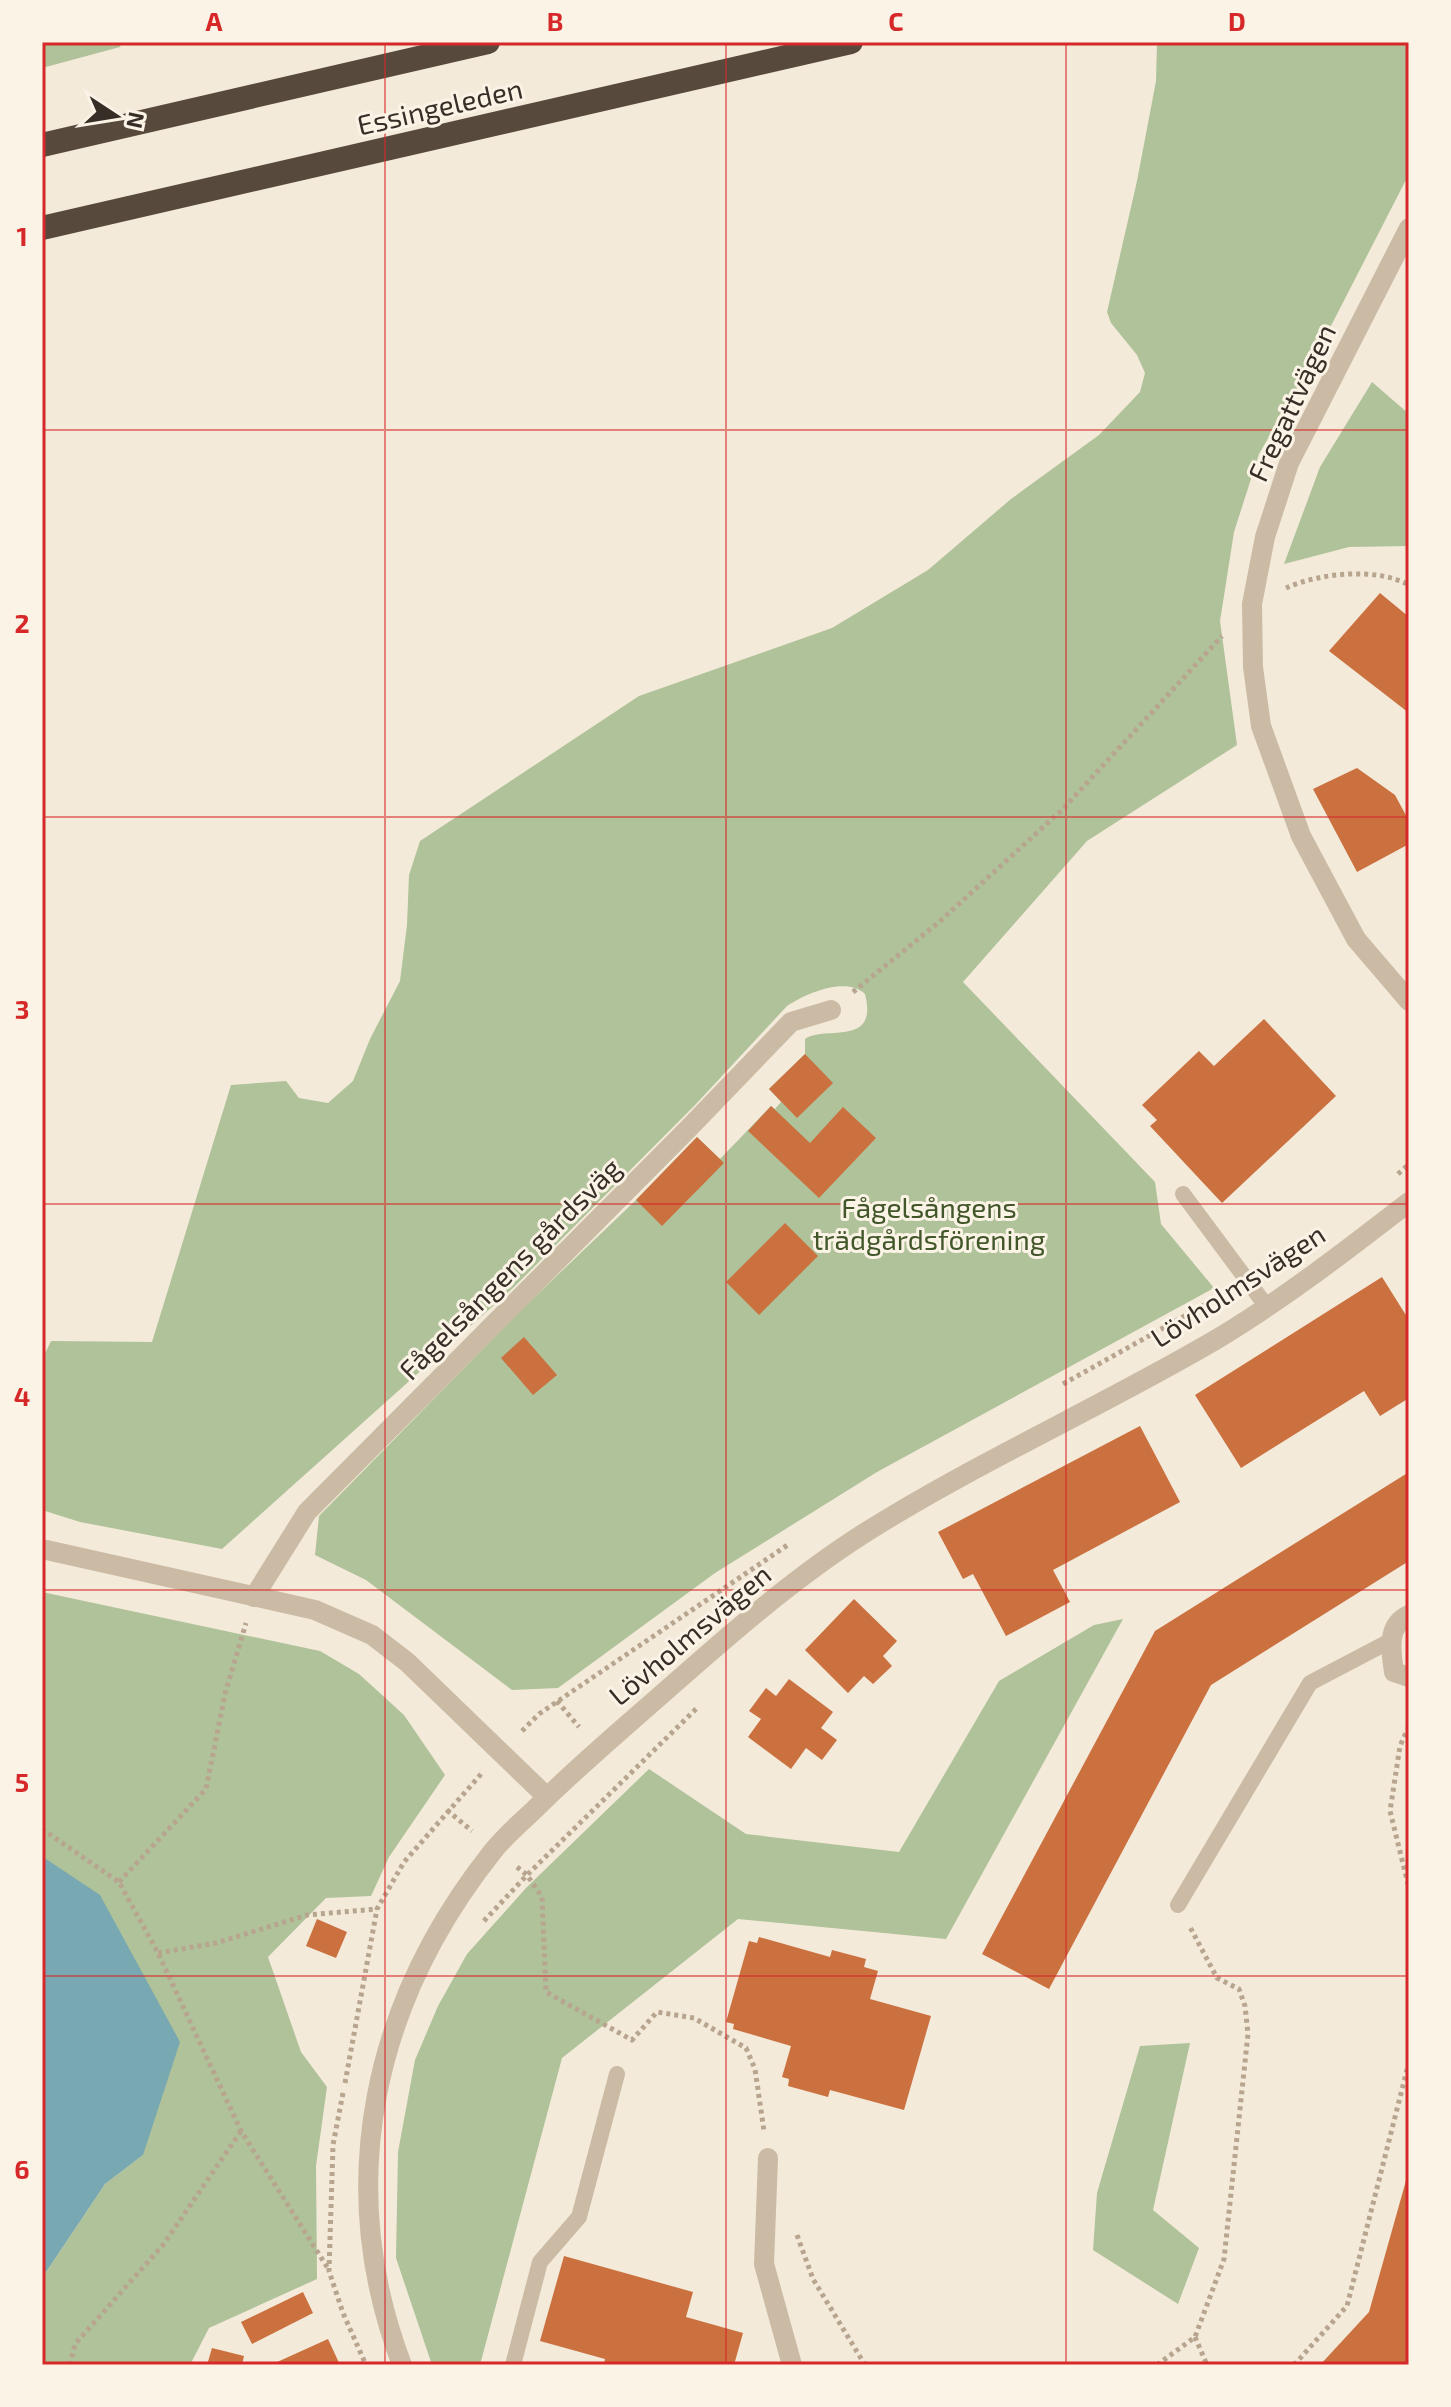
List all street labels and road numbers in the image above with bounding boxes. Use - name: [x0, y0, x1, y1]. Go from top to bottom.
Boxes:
- street label: Essingeleden: [354, 70, 526, 142]
- street label: Fregattvägen: [1240, 319, 1342, 487]
- street label: Fågelsångens gårdsväg: [391, 1150, 627, 1386]
- street label: Lövholmsvägen: [1144, 1216, 1331, 1354]
- street label: Lövholmsvägen: [601, 1557, 777, 1712]

